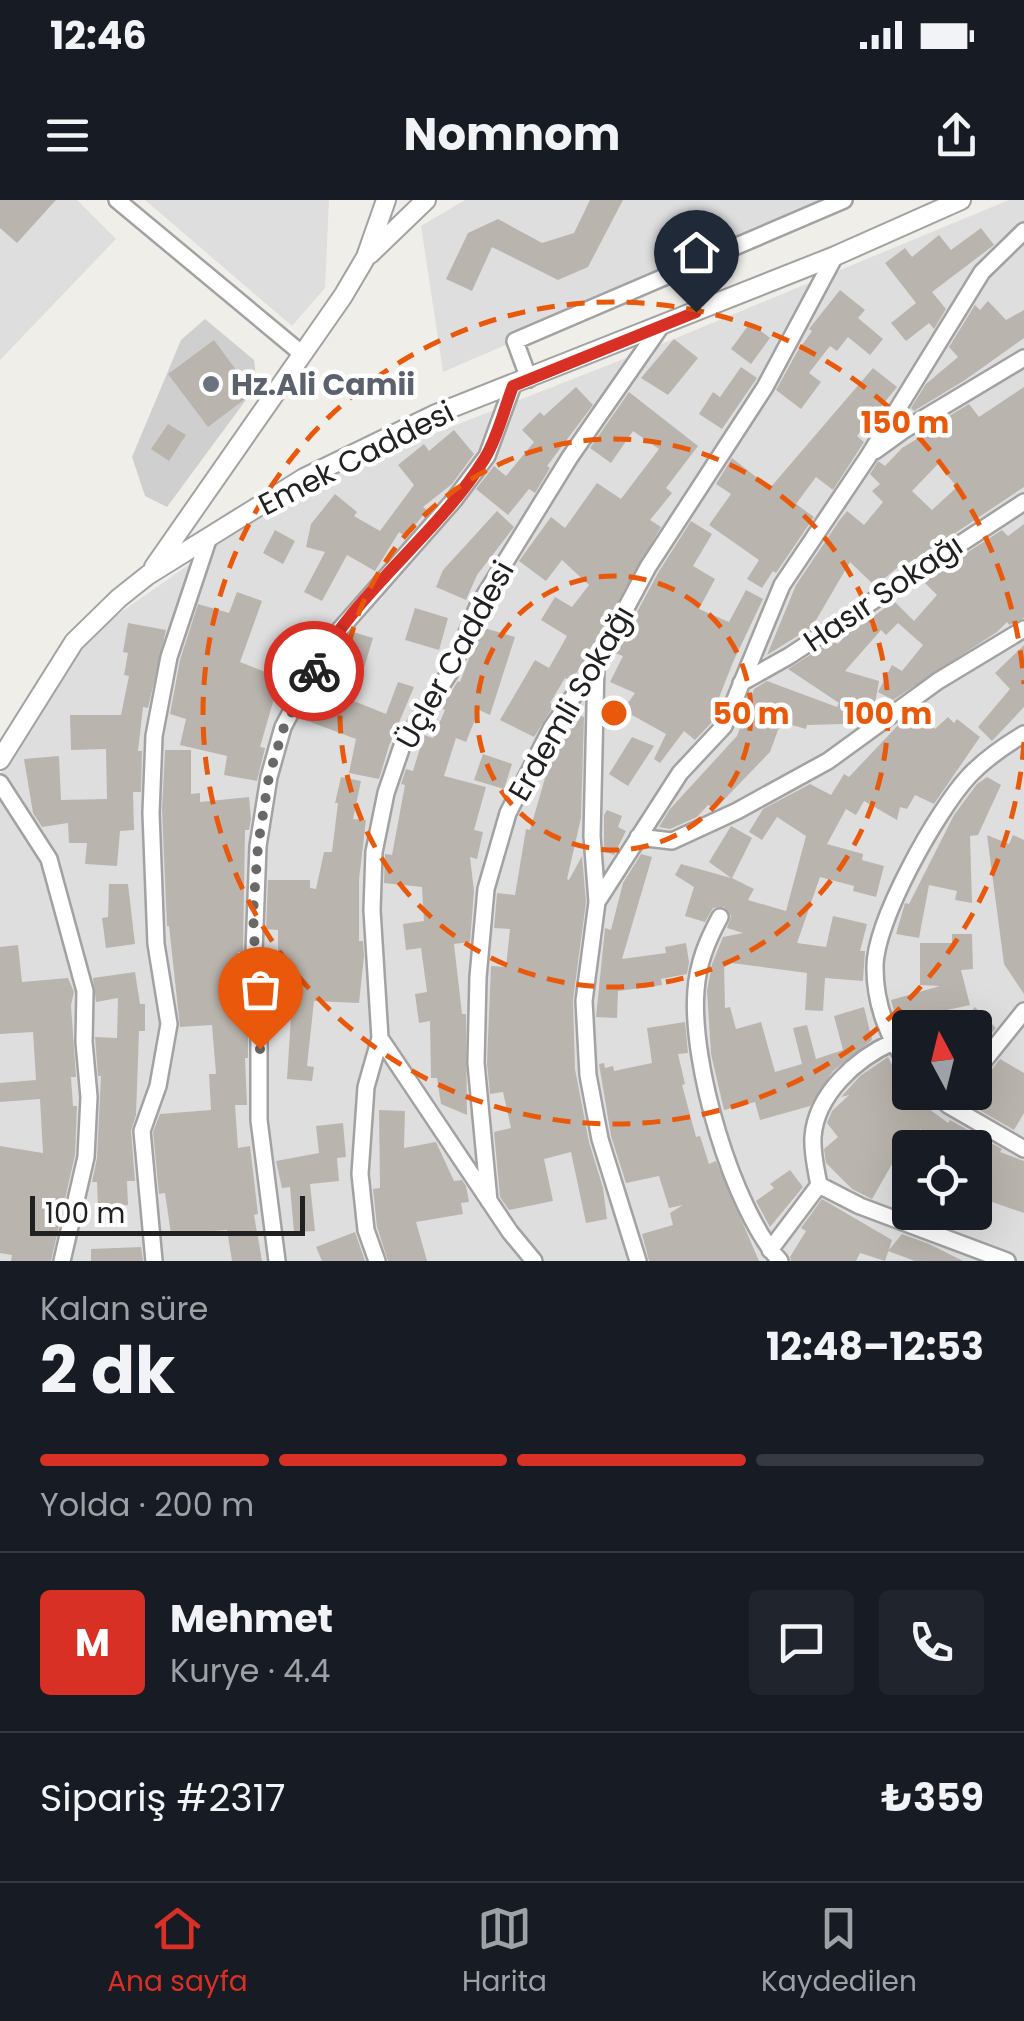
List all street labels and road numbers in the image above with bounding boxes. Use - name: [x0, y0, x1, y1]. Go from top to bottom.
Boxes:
- street label: Emek Caddesi: [251, 390, 461, 526]
- street label: Hasır Sokağı: [795, 524, 971, 662]
- street label: Üçler Caddesi: [385, 553, 525, 757]
- street label: Erdemli Sokağı: [498, 597, 644, 809]

